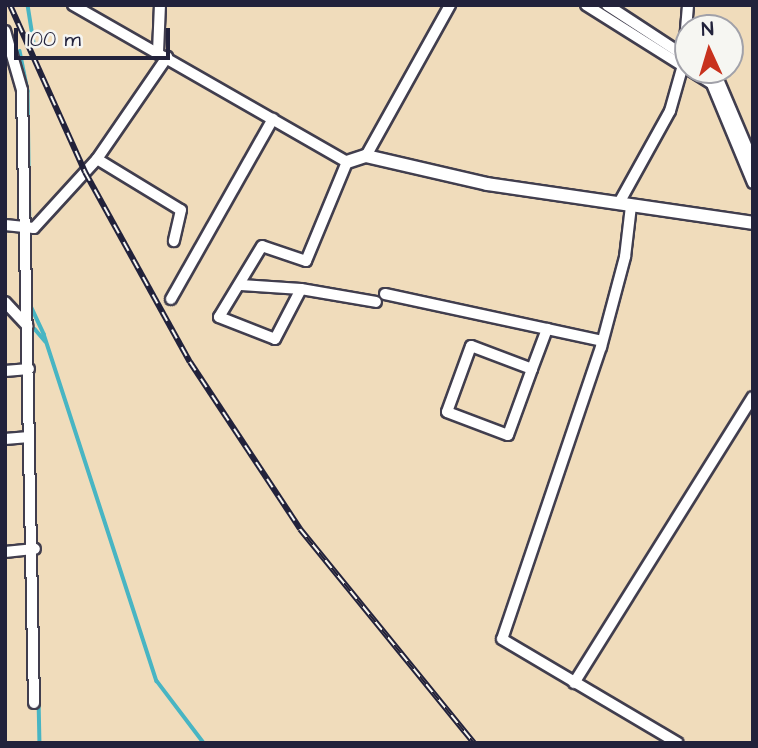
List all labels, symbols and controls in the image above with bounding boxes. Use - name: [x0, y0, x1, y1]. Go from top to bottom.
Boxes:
- scale bar: [18, 14, 173, 58]
- north arrow: [674, 14, 744, 84]
- text: N: [701, 16, 715, 43]
- text: 100 m: [27, 25, 81, 54]

